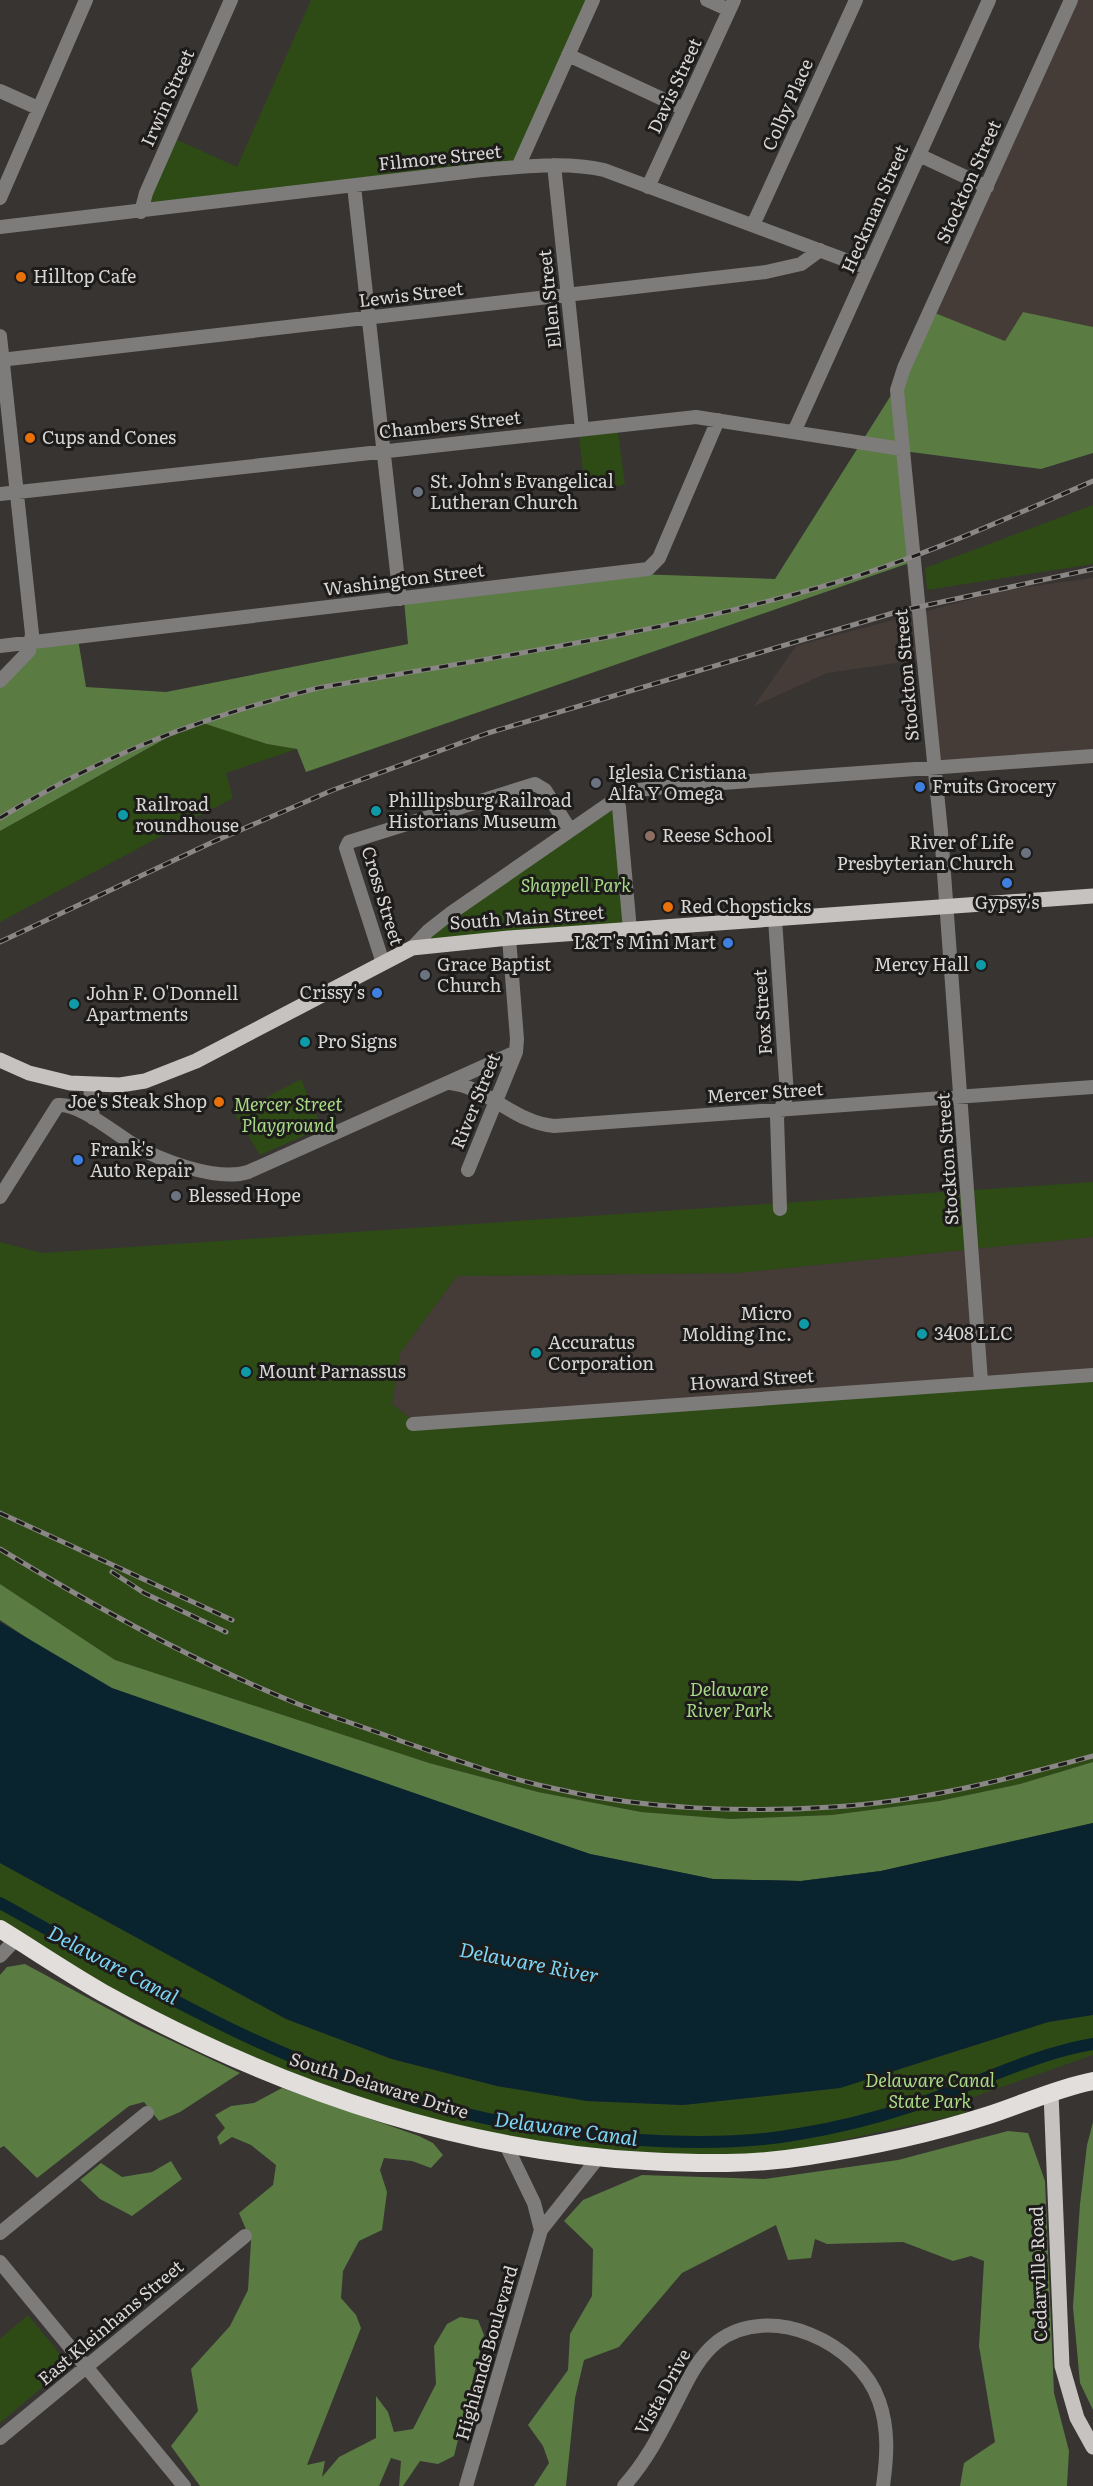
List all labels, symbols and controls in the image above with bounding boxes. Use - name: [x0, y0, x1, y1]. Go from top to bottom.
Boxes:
- street label: Davis Street: [640, 32, 708, 138]
- street label: Irwin Street: [133, 44, 200, 151]
- street label: Colby Place: [754, 54, 819, 155]
- street label: Stockton Street: [928, 115, 1007, 247]
- street label: Filmore Street: [377, 137, 503, 176]
- street label: Heckman Street: [833, 139, 914, 277]
- street label: Ellen Street: [530, 248, 567, 350]
- place label: Hilltop Cafe: [33, 262, 136, 289]
- marker: Hilltop Cafe: [14, 270, 28, 284]
- street label: Lewis Street: [357, 274, 465, 313]
- street label: Chambers Street: [378, 403, 523, 444]
- place label: Cups and Cones: [42, 423, 176, 450]
- marker: Cups and Cones: [23, 431, 37, 445]
- place label: St. John's Evangelical Lutheran Church: [430, 467, 614, 515]
- marker: St. John's Evangelical Lutheran Church: [411, 485, 425, 499]
- street label: Washington Street: [322, 555, 486, 602]
- street label: Stockton Street: [886, 607, 925, 742]
- place label: Iglesia Cristiana Alfa Y Omega: [608, 758, 747, 806]
- place label: Fruits Grocery: [932, 772, 1057, 799]
- marker: Iglesia Cristiana Alfa Y Omega: [589, 776, 603, 790]
- marker: Fruits Grocery: [913, 780, 927, 794]
- place label: Phillipsburg Railroad Historians Museum: [388, 786, 572, 834]
- place label: Railroad roundhouse: [135, 790, 239, 838]
- marker: Phillipsburg Railroad Historians Museum: [369, 804, 383, 818]
- marker: Railroad roundhouse: [116, 808, 130, 822]
- place label: Reese School: [662, 821, 772, 848]
- place label: River of Life Presbyterian Church: [837, 828, 1014, 876]
- marker: Reese School: [643, 829, 657, 843]
- street label: Cross Street: [356, 843, 412, 949]
- marker: River of Life Presbyterian Church: [1019, 846, 1033, 860]
- park label: Shappell Park: [521, 871, 631, 898]
- marker: Gypsy's: [1000, 876, 1014, 890]
- place label: Gypsy's: [975, 888, 1039, 915]
- place label: Red Chopsticks: [680, 892, 811, 919]
- street label: South Main Street: [448, 898, 606, 935]
- marker: Red Chopsticks: [661, 900, 675, 914]
- place label: L&T's Mini Mart: [573, 928, 717, 955]
- marker: L&T's Mini Mart: [721, 936, 735, 950]
- place label: Grace Baptist Church: [437, 950, 552, 998]
- place label: Mercy Hall: [874, 950, 969, 977]
- marker: Mercy Hall: [974, 958, 988, 972]
- marker: Grace Baptist Church: [418, 968, 432, 982]
- street label: Fox Street: [745, 968, 778, 1056]
- place label: Crissy's: [300, 978, 365, 1005]
- place label: John F. O'Donnell Apartments: [86, 979, 238, 1027]
- marker: Crissy's: [370, 986, 384, 1000]
- marker: John F. O'Donnell Apartments: [67, 997, 81, 1011]
- place label: Pro Signs: [317, 1027, 397, 1054]
- marker: Pro Signs: [298, 1035, 312, 1049]
- street label: River Street: [443, 1048, 506, 1153]
- street label: Mercer Street: [706, 1074, 825, 1109]
- place label: Joe's Steak Shop: [68, 1087, 207, 1114]
- park label: Mercer Street Playground: [233, 1090, 343, 1138]
- street label: Stockton Street: [928, 1091, 965, 1226]
- marker: Joe's Steak Shop: [212, 1095, 226, 1109]
- place label: Frank's Auto Repair: [90, 1135, 192, 1183]
- marker: Frank's Auto Repair: [71, 1153, 85, 1167]
- place label: Blessed Hope: [188, 1181, 301, 1208]
- marker: Blessed Hope: [169, 1189, 183, 1203]
- place label: Micro Molding Inc.: [681, 1299, 792, 1347]
- marker: Micro Molding Inc.: [797, 1317, 811, 1331]
- place label: 3408 LLC: [934, 1319, 1013, 1346]
- marker: 3408 LLC: [915, 1327, 929, 1341]
- place label: Accuratus Corporation: [548, 1328, 654, 1376]
- marker: Accuratus Corporation: [529, 1346, 543, 1360]
- place label: Mount Parnassus: [258, 1357, 406, 1384]
- street label: Howard Street: [689, 1361, 816, 1396]
- marker: Mount Parnassus: [239, 1365, 253, 1379]
- park label: Delaware River Park: [686, 1675, 772, 1723]
- water label: Delaware Canal: [43, 1916, 185, 2011]
- water label: Delaware River: [457, 1933, 602, 1989]
- street label: South Delaware Drive: [286, 2044, 472, 2125]
- park label: Delaware Canal State Park: [865, 2066, 996, 2114]
- water label: Delaware Canal: [493, 2102, 640, 2152]
- street label: Cedarville Road: [1022, 2206, 1053, 2343]
- street label: East Kleinhans Street: [31, 2252, 189, 2391]
- street label: Highlands Boulevard: [448, 2262, 523, 2443]
- street label: Vista Drive: [627, 2343, 696, 2439]

